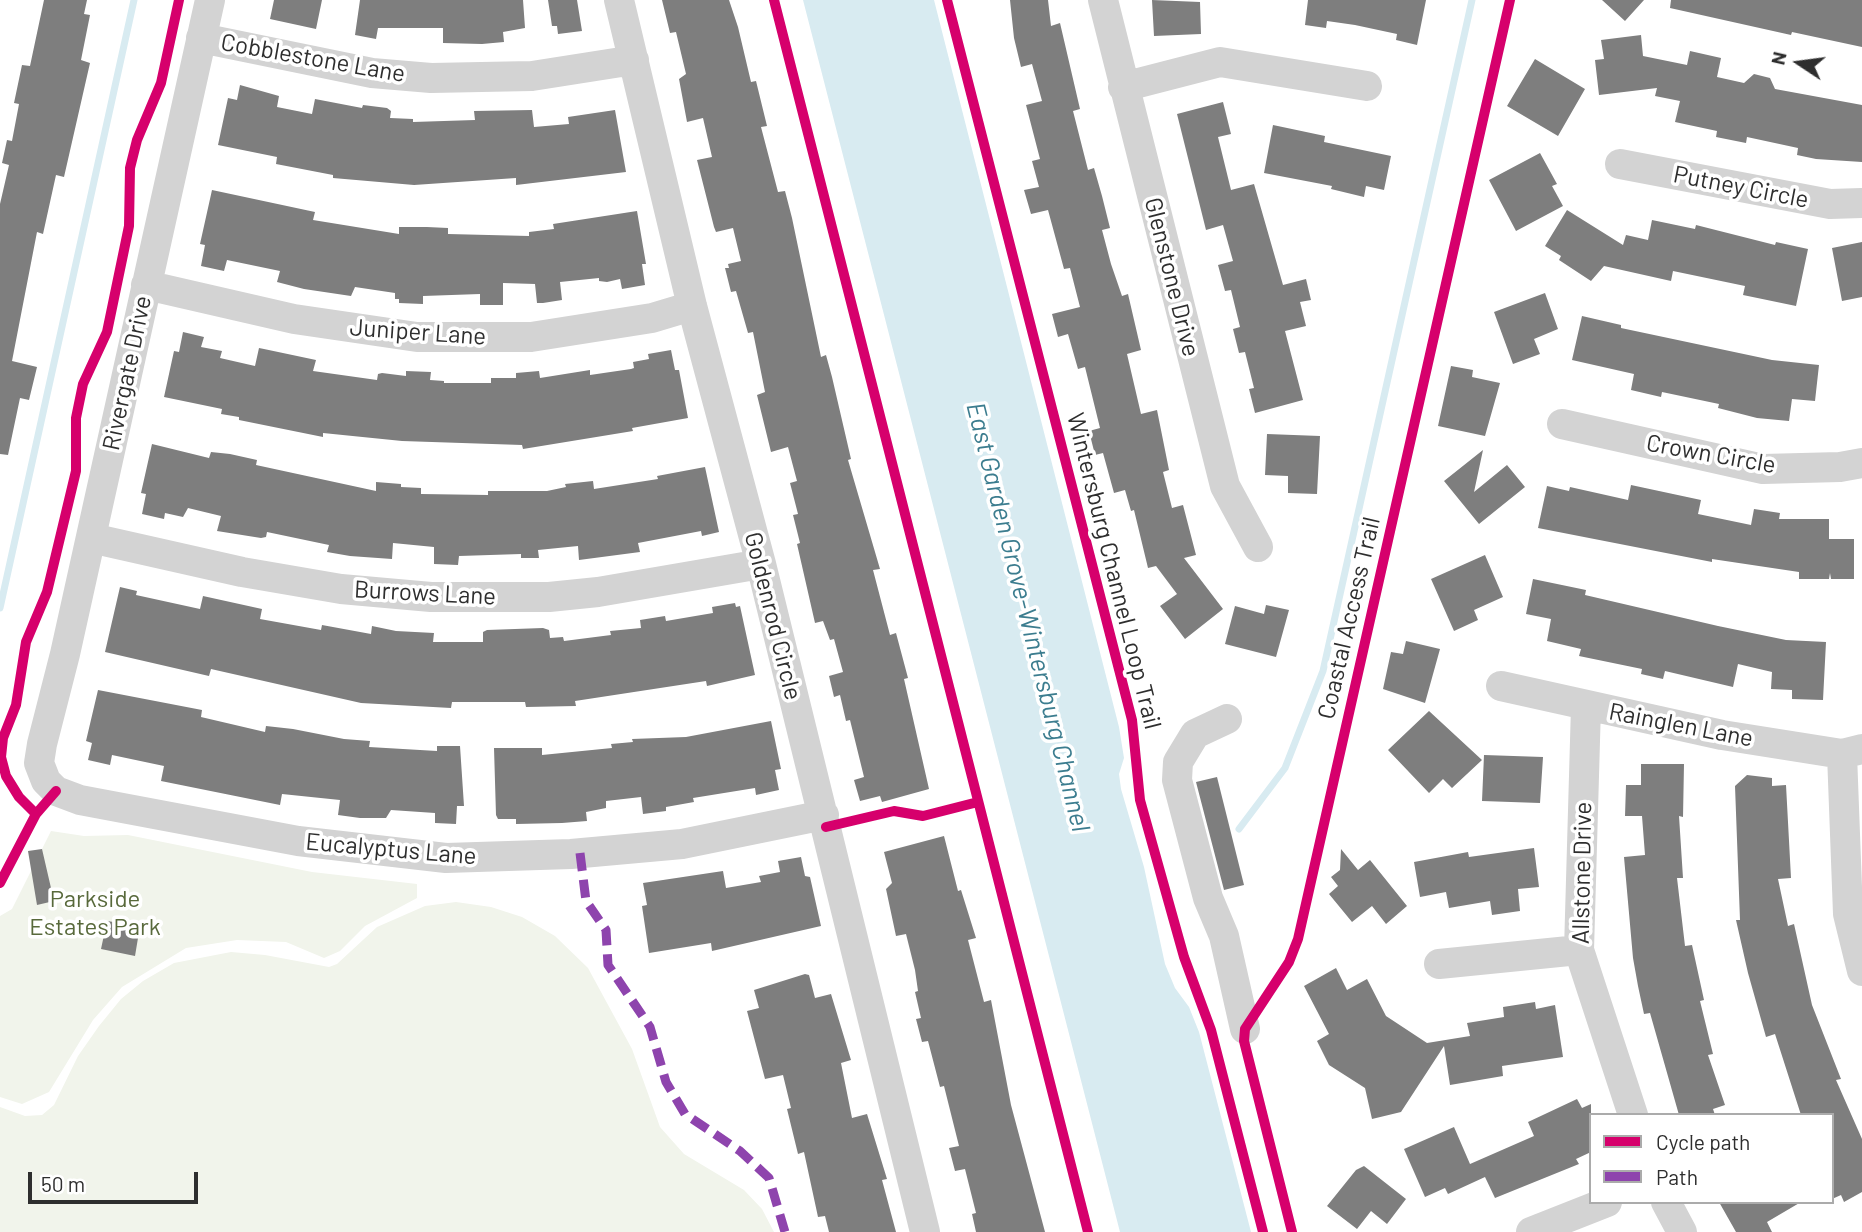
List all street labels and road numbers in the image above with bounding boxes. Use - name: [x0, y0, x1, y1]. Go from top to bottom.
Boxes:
- street label: Cobblestone Lane: [219, 28, 407, 88]
- street label: Putney Circle: [1671, 160, 1811, 214]
- street label: Glenstone Drive: [1138, 195, 1206, 359]
- street label: Rivergate Drive: [97, 293, 157, 453]
- street label: Juniper Lane: [349, 313, 487, 351]
- street label: Wintersburg Channel Loop Trail: [1061, 410, 1167, 732]
- street label: Crown Circle: [1644, 428, 1778, 480]
- street label: Coastal Access Trail: [1312, 514, 1386, 722]
- street label: Goldenrod Circle: [738, 529, 808, 703]
- street label: Burrows Lane: [353, 575, 497, 611]
- street label: Rainglen Lane: [1606, 697, 1756, 753]
- street label: Allstone Drive: [1566, 802, 1598, 944]
- street label: Eucalyptus Lane: [304, 827, 478, 871]

